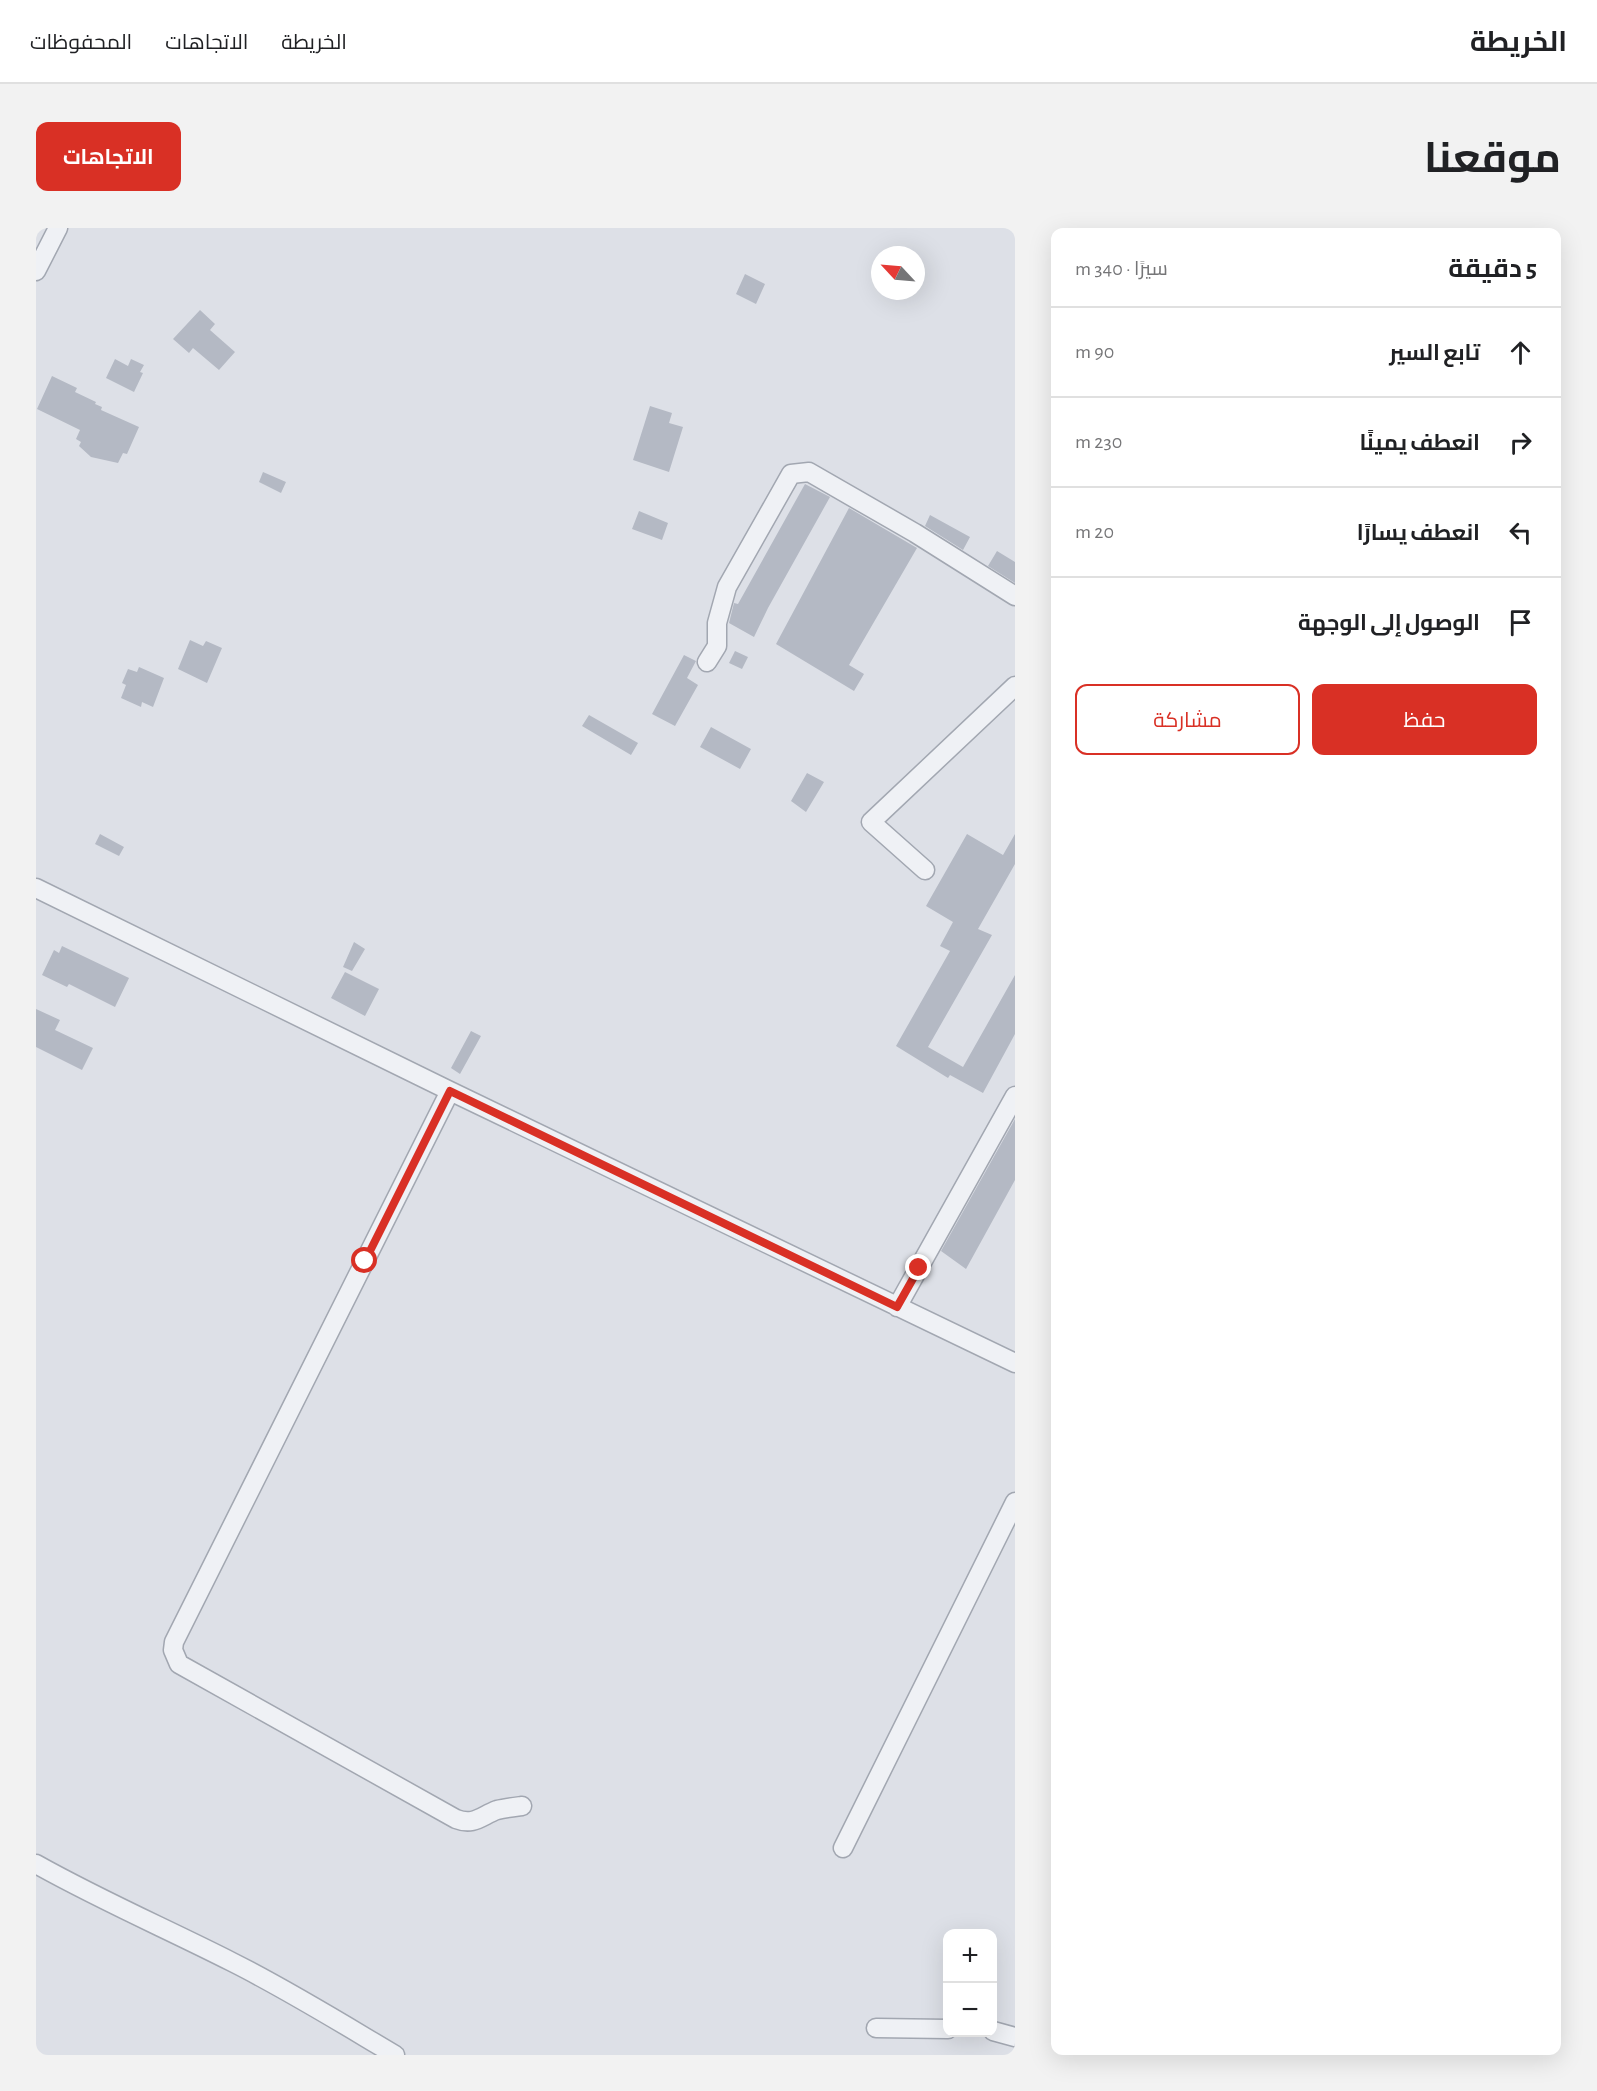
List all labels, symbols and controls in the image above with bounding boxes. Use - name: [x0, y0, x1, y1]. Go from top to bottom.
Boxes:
- text: الخريطة: [1470, 29, 1567, 57]
- text: المحفوظات: [30, 32, 132, 53]
- text: الاتجاهات: [165, 32, 248, 53]
- text: الخريطة: [281, 32, 347, 53]
- button: الاتجاهات: [36, 122, 181, 191]
- text: موقعنا: [1424, 138, 1561, 180]
- north arrow: [871, 246, 925, 300]
- text: 5 دقيقة: [1448, 256, 1537, 282]
- text: سيرًا · 340 m: [1075, 259, 1168, 279]
- icon: ahead: [1504, 336, 1537, 369]
- text: 90 m: [1075, 342, 1114, 362]
- text: تابع السير: [1389, 342, 1480, 364]
- icon: right: [1504, 426, 1537, 459]
- text: 230 m: [1075, 432, 1122, 452]
- text: انعطف يمينًا: [1359, 432, 1480, 454]
- icon: left: [1504, 516, 1537, 549]
- text: 20 m: [1075, 522, 1114, 542]
- text: انعطف يسارًا: [1357, 522, 1480, 544]
- icon: arrive: [1504, 606, 1537, 639]
- text: الوصول إلى الوجهة: [1298, 612, 1480, 634]
- button: مشاركة: [1075, 684, 1300, 755]
- button: حفظ: [1312, 684, 1537, 755]
- route start: [351, 1247, 377, 1273]
- route end: [905, 1254, 931, 1280]
- map controls: [943, 1929, 997, 2037]
- button: +: [943, 1929, 997, 1983]
- button: −: [943, 1983, 997, 2037]

